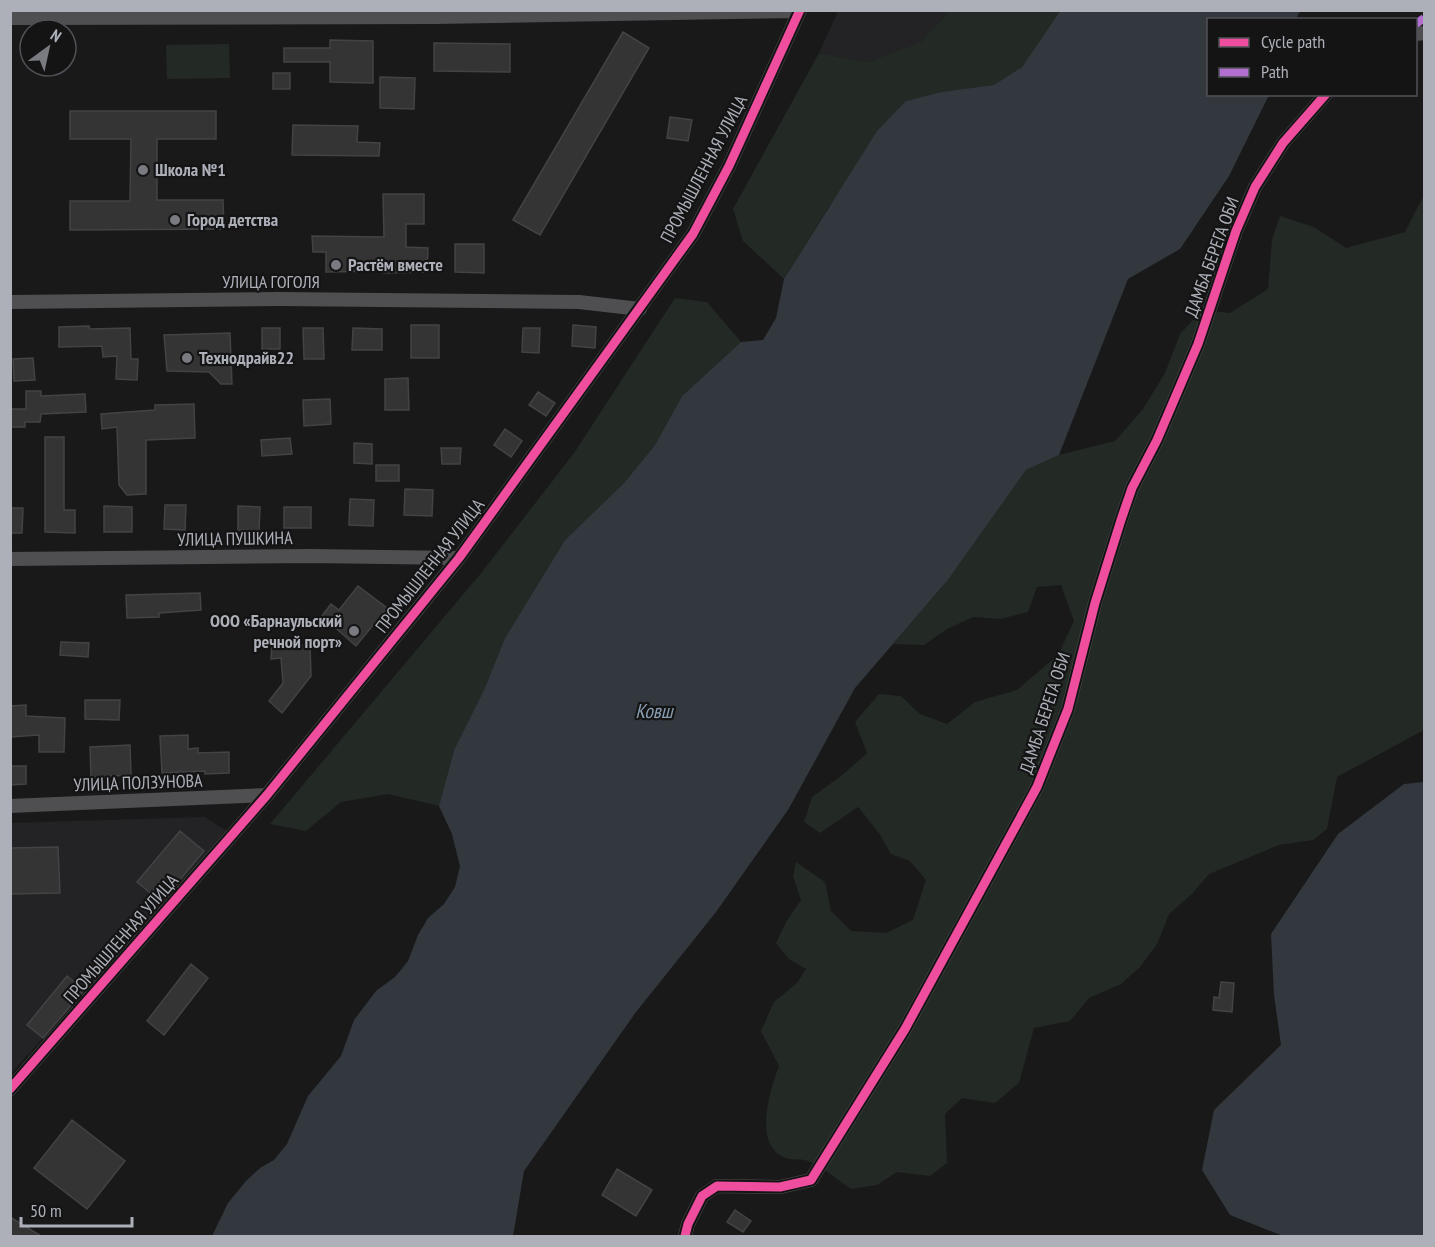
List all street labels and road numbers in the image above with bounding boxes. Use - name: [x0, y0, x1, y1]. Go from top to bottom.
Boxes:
- street label: ПРОМЫШЛЕННАЯ УЛИЦА: [655, 91, 752, 247]
- street label: ДАМБА БЕРЕГА ОБИ: [1179, 194, 1244, 320]
- street label: УЛИЦА ГОГОЛЯ: [222, 270, 320, 293]
- street label: ПРОМЫШЛЕННАЯ УЛИЦА: [370, 494, 489, 637]
- street label: УЛИЦА ПУШКИНА: [177, 526, 293, 551]
- street label: ДАМБА БЕРЕГА ОБИ: [1014, 649, 1075, 776]
- street label: УЛИЦА ПОЛЗУНОВА: [73, 769, 203, 796]
- street label: ПРОМЫШЛЕННАЯ УЛИЦА: [58, 869, 183, 1008]

